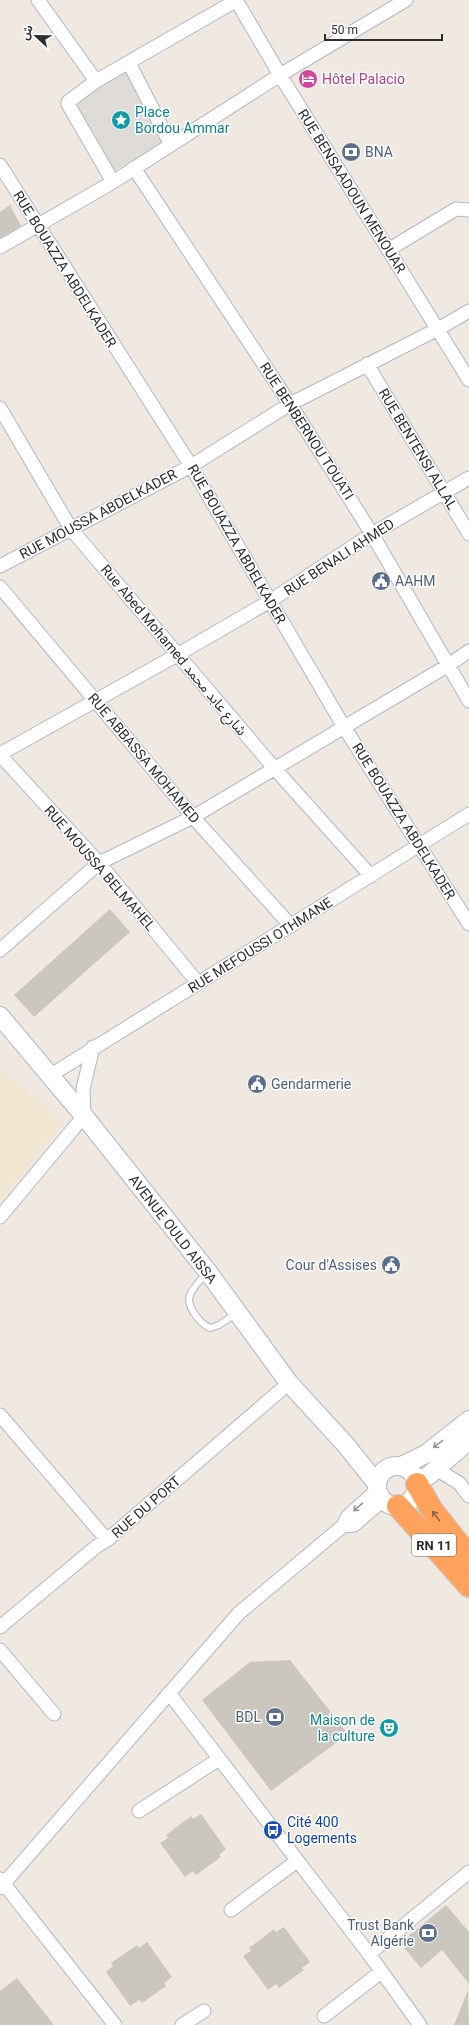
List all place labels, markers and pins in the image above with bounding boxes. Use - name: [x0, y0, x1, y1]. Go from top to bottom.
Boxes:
- hotel icon: Hôtel Palacio: [297, 68, 319, 90]
- place label: Hôtel Palacio: [322, 71, 405, 87]
- place label: Place Bordou Ammar: [135, 104, 230, 136]
- place icon: Place Bordou Ammar: [110, 109, 132, 131]
- bank icon: BNA: [340, 141, 362, 163]
- place label: BNA: [365, 144, 393, 160]
- public building icon: AAHM: [370, 570, 392, 592]
- place label: AAHM: [395, 573, 435, 589]
- public building icon: Gendarmerie: [246, 1073, 268, 1095]
- place label: Gendarmerie: [271, 1076, 351, 1092]
- public building icon: Cour d'Assises: [380, 1254, 402, 1276]
- place label: Cour d'Assises: [286, 1257, 377, 1273]
- bank icon: BDL: [264, 1706, 286, 1728]
- place label: BDL: [236, 1709, 261, 1725]
- place label: Maison de la culture: [310, 1712, 375, 1744]
- theatre icon: Maison de la culture: [378, 1717, 400, 1739]
- place label: Cité 400 Logements: [287, 1814, 357, 1846]
- bus stop icon: Cité 400 Logements: [262, 1819, 284, 1841]
- place label: Trust Bank Algérie: [347, 1917, 415, 1949]
- bank icon: Trust Bank Algérie: [417, 1922, 439, 1944]

